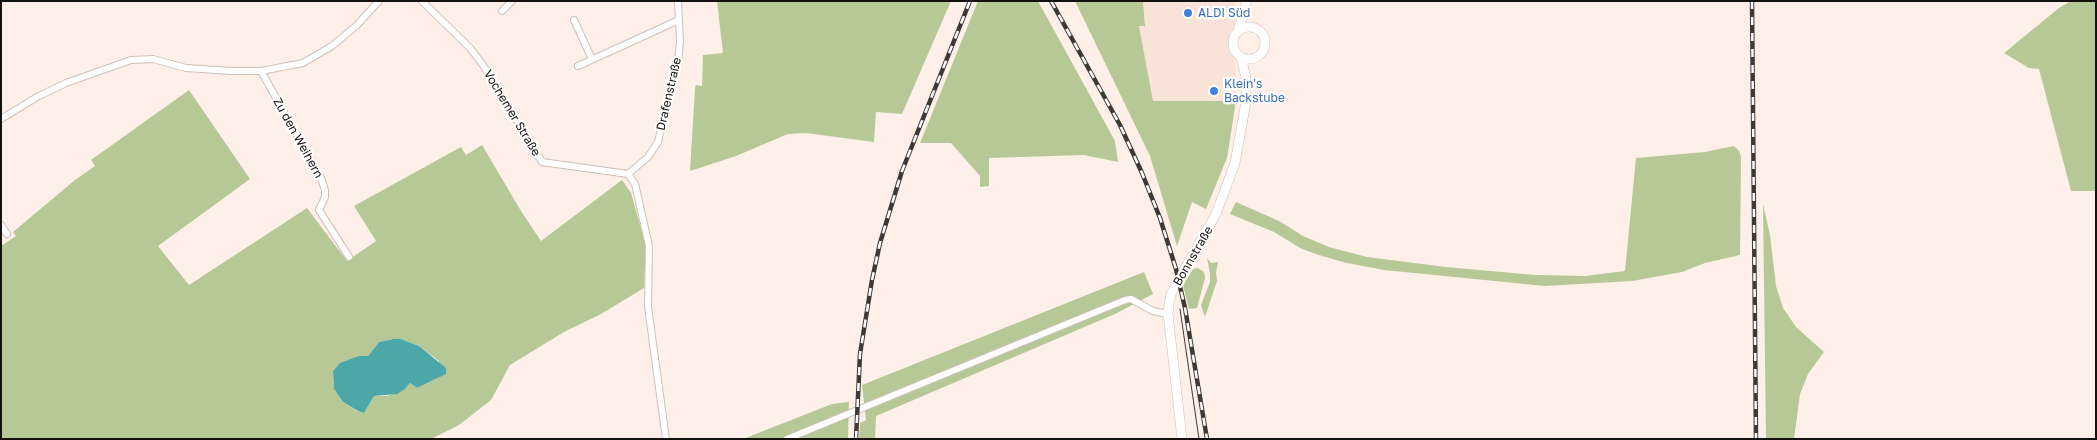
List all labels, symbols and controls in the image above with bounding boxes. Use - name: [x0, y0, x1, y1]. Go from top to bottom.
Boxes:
- place label: ALDI Süd: [1198, 6, 1250, 20]
- marker: ALDI Süd: [1182, 7, 1194, 19]
- street label: Drafenstraße: [654, 56, 684, 132]
- street label: Vochemer Straße: [481, 67, 543, 159]
- place label: Klein's Backstube: [1224, 77, 1285, 105]
- marker: Klein's Backstube: [1208, 85, 1220, 97]
- street label: Zu den Weihern: [270, 95, 326, 181]
- street label: Bonnstraße: [1170, 224, 1216, 288]

